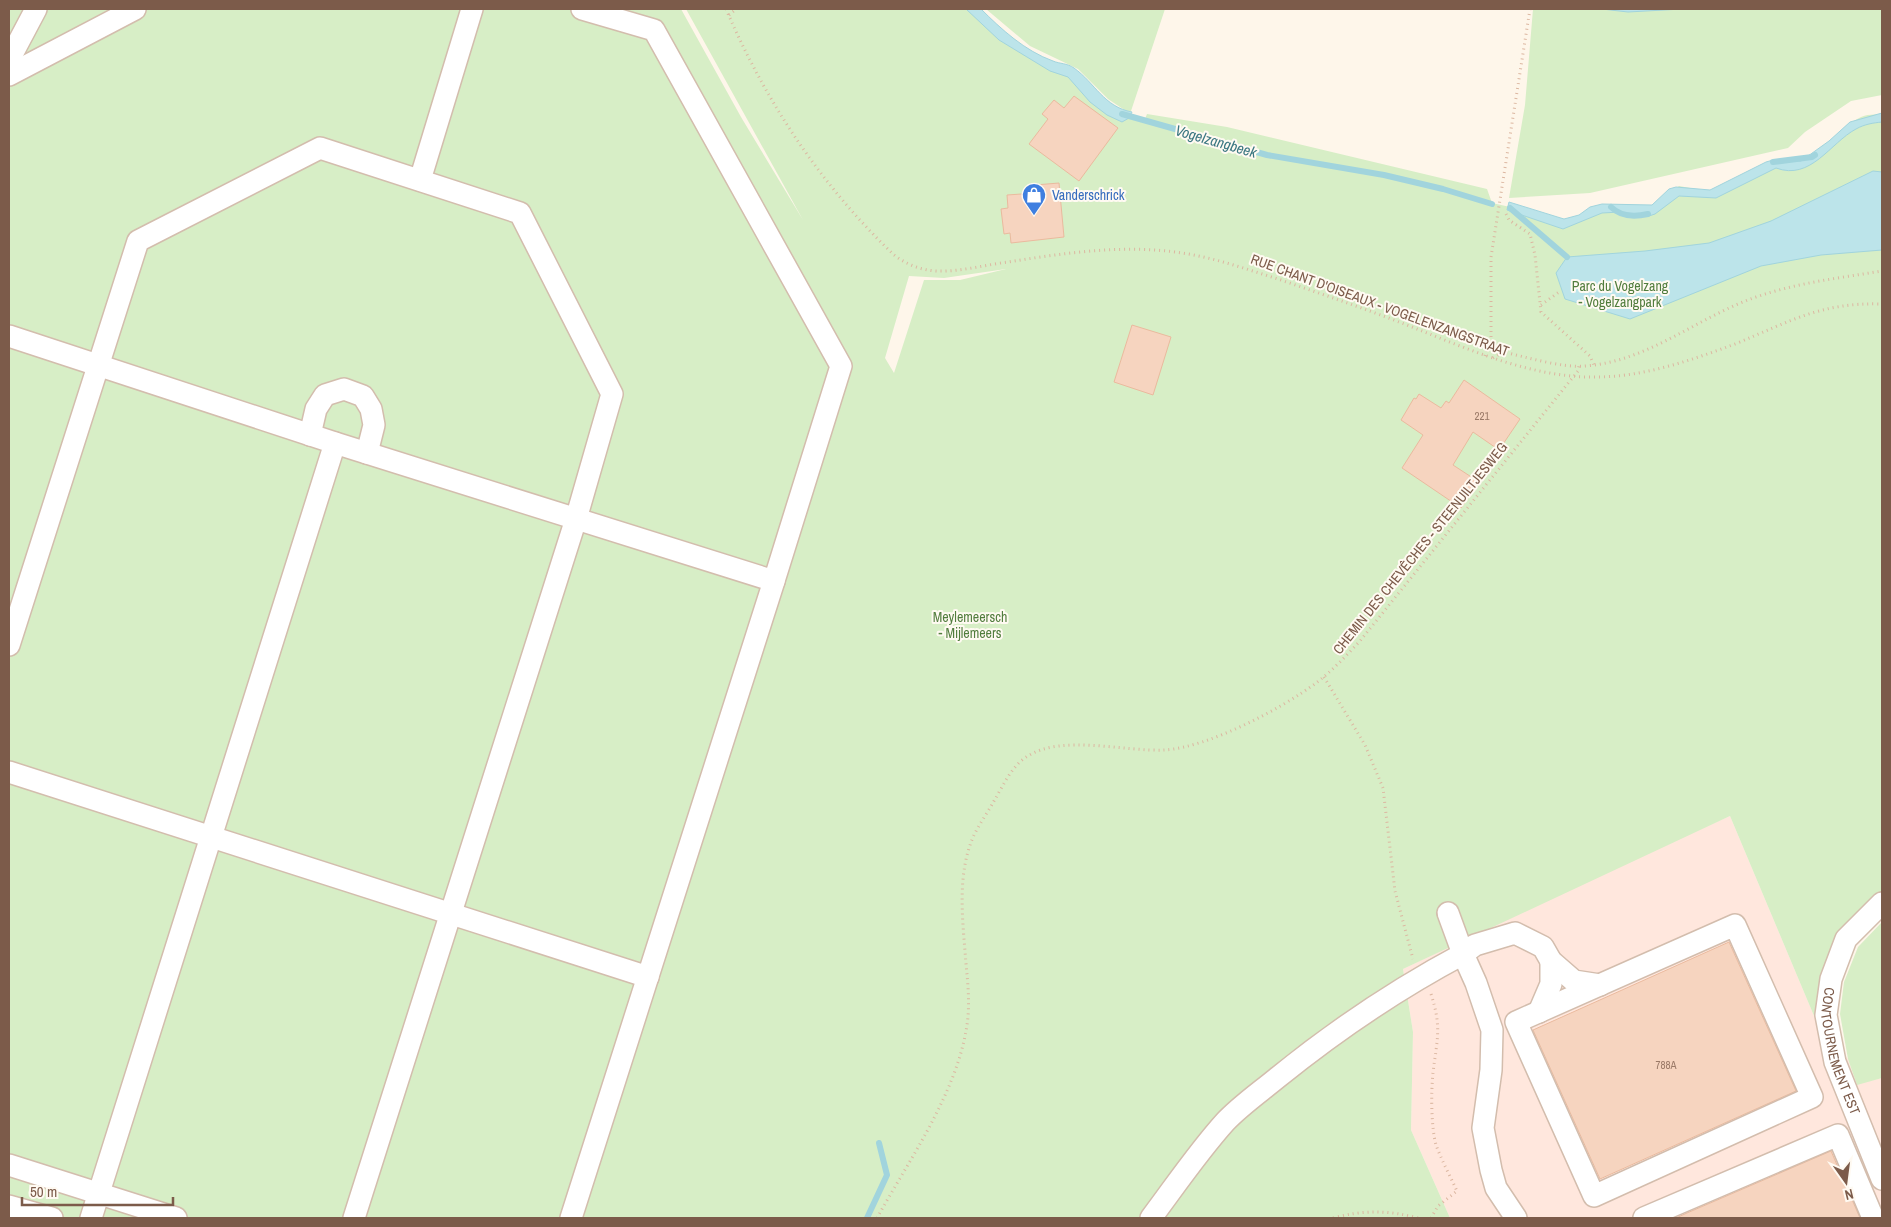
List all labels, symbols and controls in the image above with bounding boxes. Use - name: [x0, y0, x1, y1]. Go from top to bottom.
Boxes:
- water label: Vogelzangbeek: [1173, 119, 1260, 163]
- shop icon: Vanderschrick: [1021, 182, 1047, 216]
- place label: Vanderschrick: [1052, 186, 1125, 204]
- street label: RUE CHANT D'OISEAUX - VOGELENZANGSTRAAT: [1248, 250, 1512, 360]
- park label: Parc du Vogelzang - Vogelzangpark: [1572, 277, 1669, 311]
- house number: 221: [1474, 409, 1490, 423]
- street label: CHEMIN DES CHEVÊCHES - STEENUILTJESWEG: [1329, 438, 1511, 658]
- park label: Meylemeersch - Mijlemeers: [933, 608, 1007, 642]
- street label: CONTOURNEMENT EST: [1817, 986, 1864, 1117]
- house number: 788A: [1655, 1058, 1678, 1072]
- north arrow: [1821, 1157, 1871, 1207]
- scale bar: [22, 1174, 174, 1206]
- text: 50 m: [30, 1181, 57, 1202]
- text: N: [1843, 1185, 1855, 1204]

